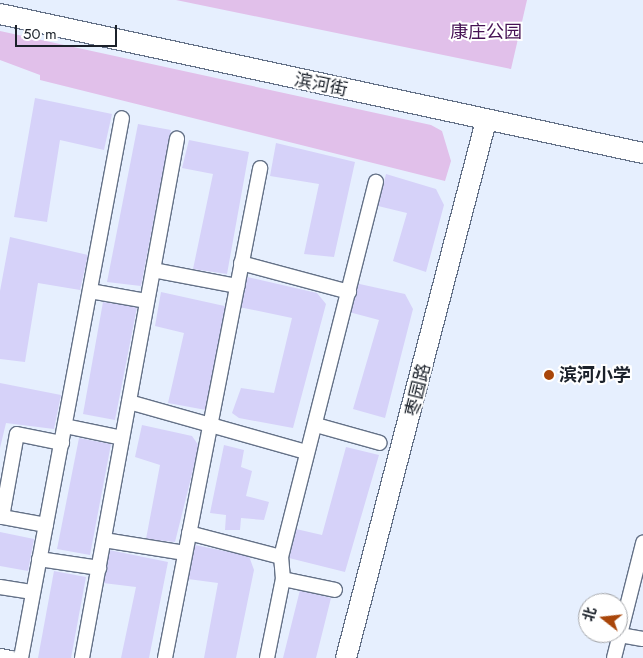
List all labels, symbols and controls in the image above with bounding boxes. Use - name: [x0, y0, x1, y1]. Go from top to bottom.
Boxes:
- scale bar: [18, 15, 120, 47]
- park label: 康庄公园: [450, 21, 522, 43]
- text: 50 m: [23, 23, 57, 45]
- street label: 滨河街: [292, 69, 350, 101]
- street label: 枣园路: [401, 361, 435, 419]
- place label: 滨河小学: [559, 364, 631, 386]
- marker: 滨河小学: [543, 369, 555, 381]
- north arrow: [578, 593, 628, 643]
- text: 北: [578, 605, 601, 624]

